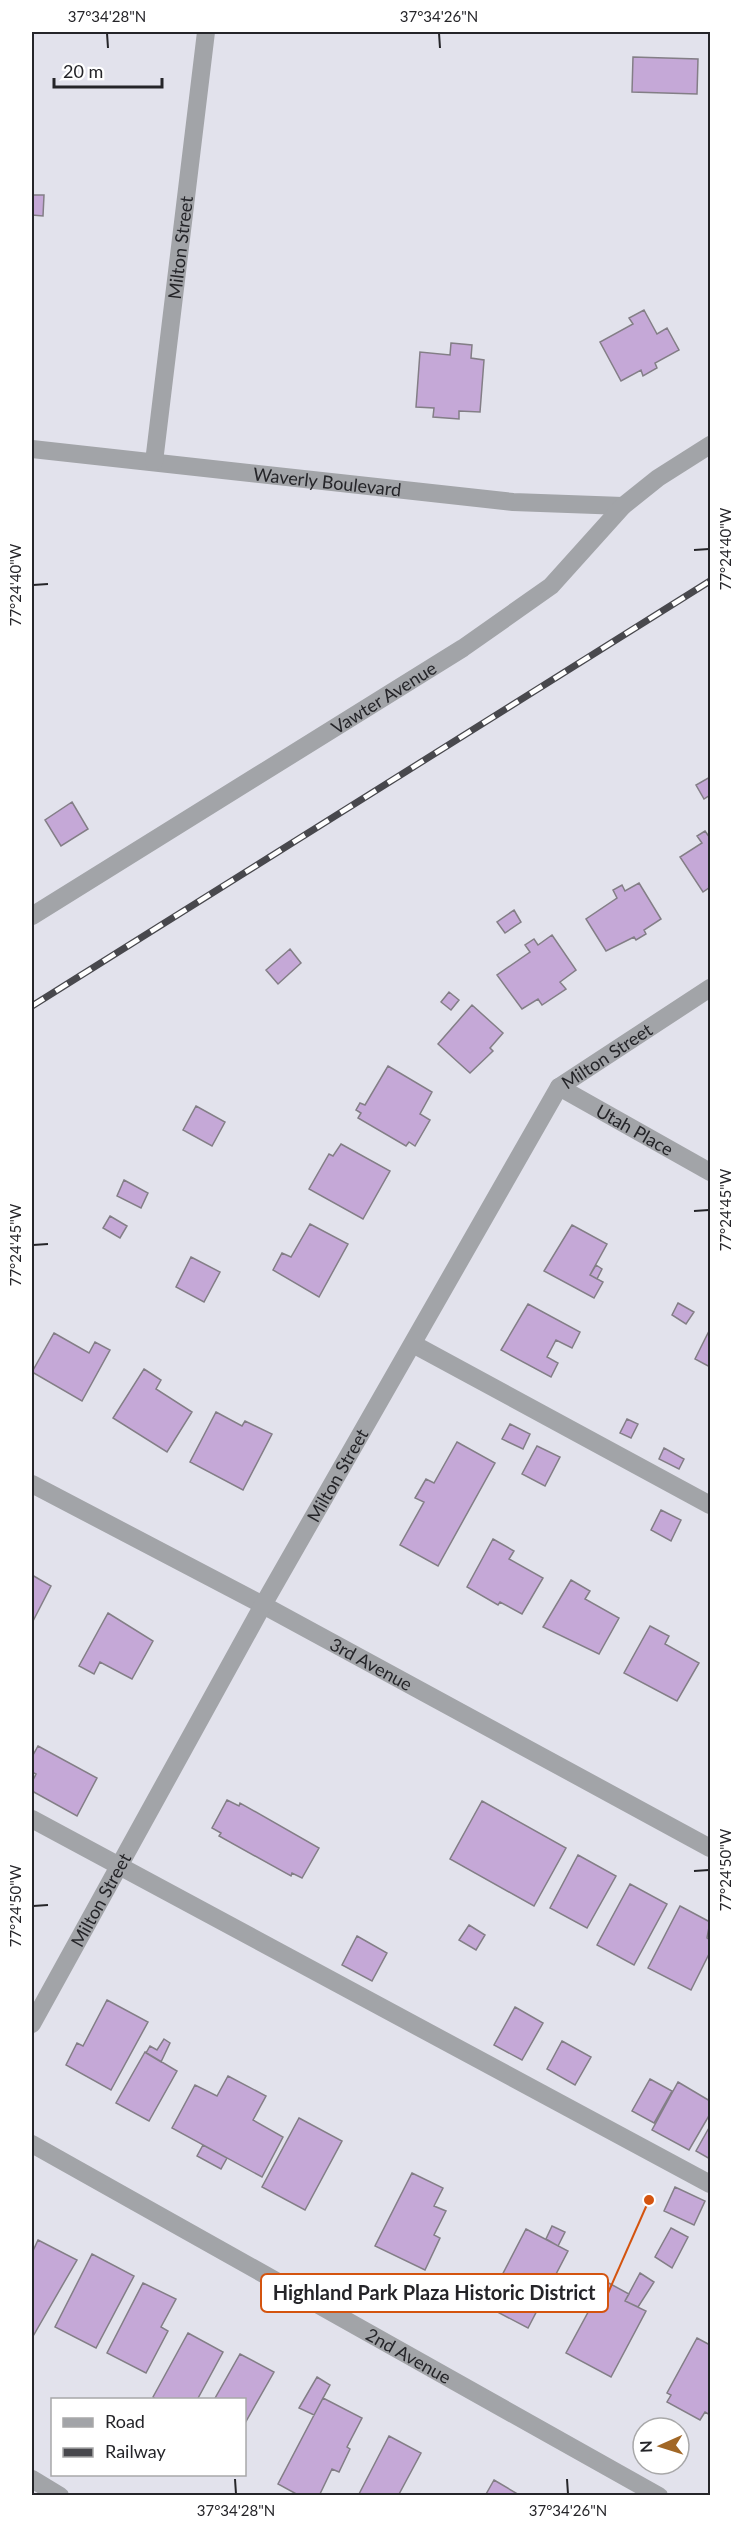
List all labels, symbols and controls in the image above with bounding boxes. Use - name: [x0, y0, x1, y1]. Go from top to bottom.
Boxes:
- text: 37°34'28"N: [68, 7, 146, 25]
- text: 37°34'26"N: [400, 7, 478, 25]
- scale bar: [54, 51, 162, 89]
- text: 20 m: [63, 60, 103, 82]
- street label: Milton Street: [163, 194, 197, 300]
- street label: Waverly Boulevard: [252, 462, 402, 501]
- text: 77°24'40"W: [716, 507, 734, 590]
- text: 77°24'40"W: [6, 543, 24, 626]
- street label: Vawter Avenue: [327, 656, 440, 738]
- street label: Milton Street: [557, 1018, 657, 1093]
- street label: Utah Place: [592, 1099, 677, 1160]
- text: 77°24'45"W: [716, 1168, 734, 1251]
- text: 77°24'45"W: [6, 1203, 24, 1286]
- street label: Milton Street: [302, 1424, 373, 1526]
- street label: 3rd Avenue: [326, 1633, 416, 1695]
- text: 77°24'50"W: [716, 1828, 734, 1911]
- street label: Milton Street: [66, 1848, 136, 1950]
- text: 77°24'50"W: [6, 1864, 24, 1947]
- callout: Highland Park Plaza Historic District: [261, 2274, 608, 2312]
- text: Highland Park Plaza Historic District: [273, 2280, 596, 2304]
- street label: 2nd Avenue: [362, 2323, 455, 2388]
- legend: [51, 2398, 246, 2476]
- text: Road: [105, 2410, 145, 2432]
- north arrow: [631, 2416, 691, 2476]
- text: Railway: [105, 2440, 166, 2462]
- text: N: [636, 2440, 655, 2453]
- text: 37°34'28"N: [197, 2501, 275, 2519]
- text: 37°34'26"N: [529, 2501, 607, 2519]

